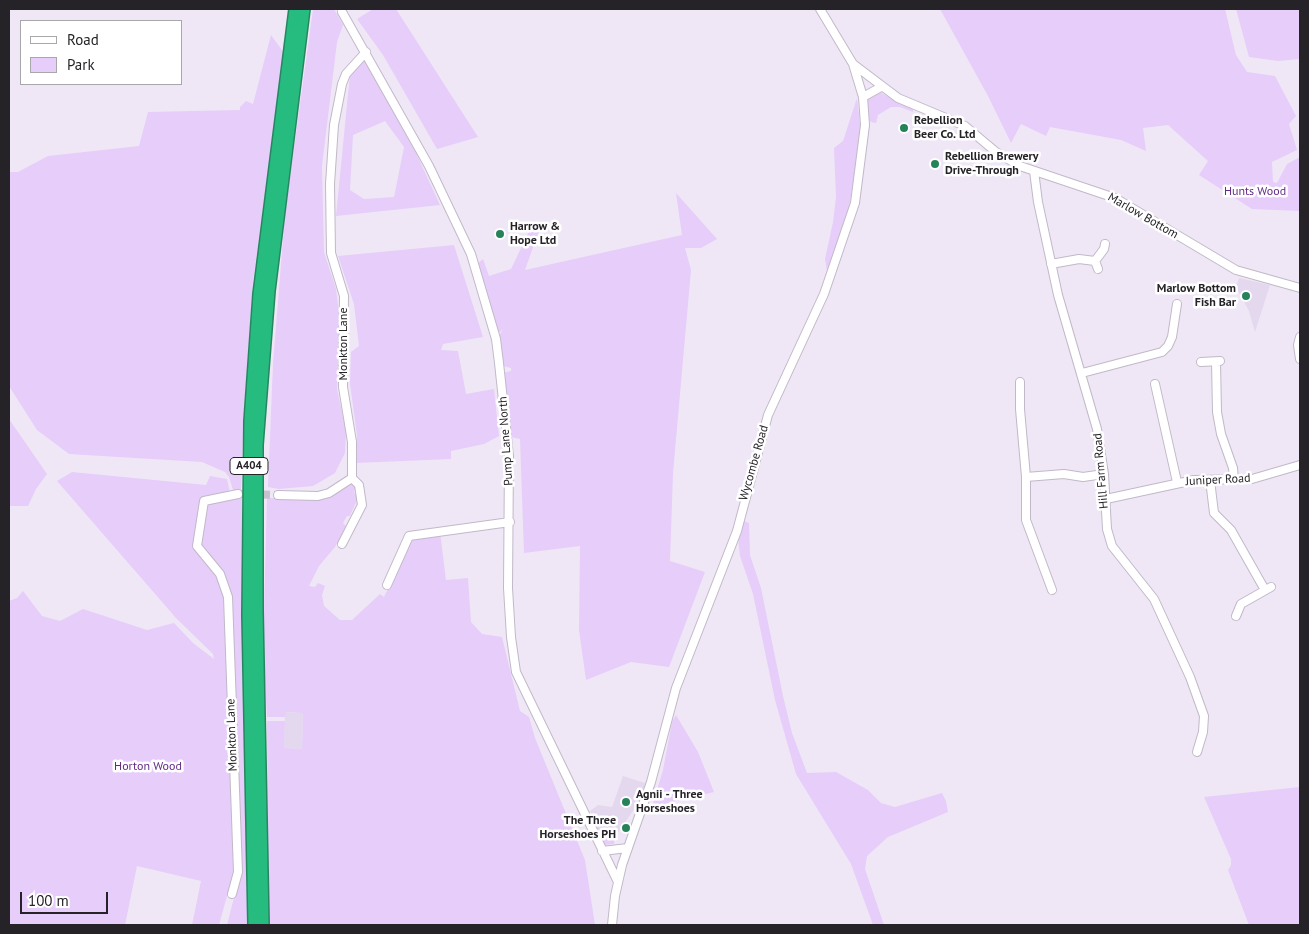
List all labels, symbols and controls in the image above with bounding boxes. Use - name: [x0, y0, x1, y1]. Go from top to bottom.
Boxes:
- legend: [20, 20, 182, 85]
- text: Road: [67, 30, 99, 49]
- text: Park: [67, 55, 95, 74]
- place label: Rebellion Beer Co. Ltd: [914, 114, 975, 142]
- marker: Rebellion Beer Co. Ltd: [898, 122, 910, 134]
- place label: Rebellion Brewery Drive-Through: [945, 150, 1039, 178]
- marker: Rebellion Brewery Drive-Through: [929, 158, 941, 170]
- park label: Hunts Wood: [1224, 185, 1286, 199]
- street label: Marlow Bottom: [1105, 190, 1181, 242]
- place label: Harrow & Hope Ltd: [510, 220, 560, 248]
- marker: Harrow & Hope Ltd: [494, 228, 506, 240]
- place label: Marlow Bottom Fish Bar: [1157, 282, 1236, 310]
- marker: Marlow Bottom Fish Bar: [1240, 290, 1252, 302]
- street label: Monkton Lane: [337, 308, 351, 380]
- street label: Pump Lane North: [496, 396, 516, 486]
- street label: Wycombe Road: [736, 424, 772, 502]
- street label: Hill Farm Road: [1091, 432, 1111, 510]
- road number: A404: [230, 458, 268, 474]
- street label: Juniper Road: [1185, 471, 1251, 489]
- street label: Monkton Lane: [224, 698, 240, 772]
- park label: Horton Wood: [114, 760, 182, 774]
- place label: Agnii - Three Horseshoes: [636, 788, 703, 816]
- marker: Agnii - Three Horseshoes: [620, 796, 632, 808]
- place label: The Three Horseshoes PH: [539, 814, 616, 842]
- marker: The Three Horseshoes PH: [620, 822, 632, 834]
- scale bar: [22, 882, 110, 914]
- text: 100 m: [28, 891, 69, 910]

